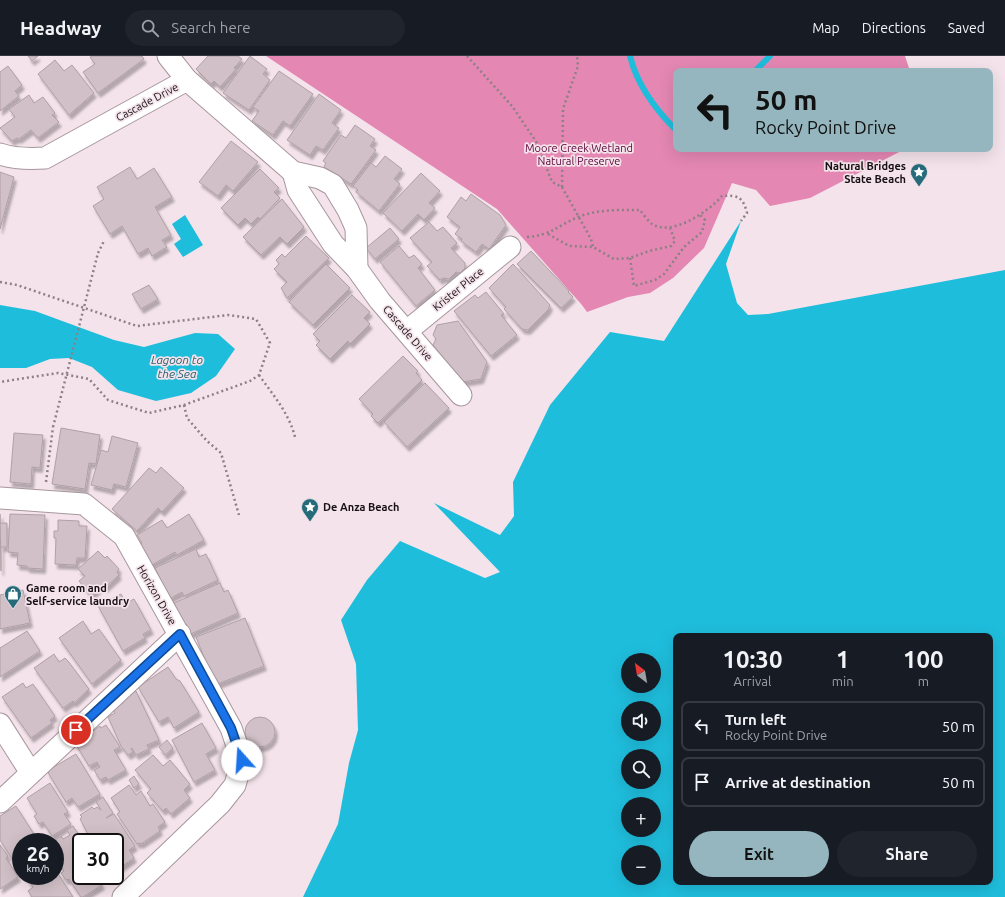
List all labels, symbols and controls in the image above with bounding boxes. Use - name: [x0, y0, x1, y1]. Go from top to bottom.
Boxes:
- search box: [125, 10, 405, 46]
- text: Headway: [20, 17, 101, 39]
- icon: search: [139, 17, 161, 39]
- text: Search here: [171, 19, 251, 36]
- text: Map: [812, 20, 840, 36]
- text: Directions: [862, 20, 926, 36]
- text: Saved: [948, 20, 985, 36]
- street label: Cascade Drive: [114, 81, 180, 123]
- icon: left: [689, 84, 741, 136]
- text: 50 m: [755, 84, 817, 115]
- text: Rocky Point Drive: [755, 117, 897, 137]
- park label: Moore Creek Wetland Natural Preserve: [525, 142, 633, 167]
- place label: Natural Bridges State Beach: [825, 160, 906, 185]
- place icon: Natural Bridges State Beach: [909, 162, 929, 187]
- street label: Krister Place: [430, 265, 486, 313]
- street label: Cascade Drive: [381, 303, 435, 363]
- water label: Lagoon to the Sea: [151, 353, 204, 380]
- place icon: De Anza Beach: [300, 497, 320, 522]
- place label: De Anza Beach: [323, 501, 399, 513]
- street label: Horizon Drive: [135, 563, 179, 627]
- place label: Game room and Self-service laundry: [26, 582, 129, 607]
- shop icon: Game room and Self-service laundry: [3, 584, 23, 609]
- text: 10:30: [722, 646, 782, 673]
- text: 1: [836, 646, 849, 673]
- text: 100: [903, 646, 944, 673]
- north arrow: [621, 653, 661, 693]
- map controls: [621, 653, 661, 885]
- text: Arrival: [733, 674, 771, 688]
- text: min: [832, 674, 854, 688]
- text: m: [918, 674, 929, 688]
- button: sound: [621, 701, 661, 741]
- text: Turn left: [725, 711, 786, 728]
- pin: [59, 713, 93, 747]
- icon: left: [691, 715, 713, 737]
- text: 50 m: [942, 718, 975, 735]
- icon: arrive: [65, 719, 87, 741]
- text: Rocky Point Drive: [725, 728, 827, 742]
- position arrow: [221, 739, 263, 781]
- button: search: [621, 749, 661, 789]
- icon: arrive: [691, 771, 713, 793]
- text: Arrive at destination: [725, 774, 871, 791]
- text: 50 m: [942, 774, 975, 791]
- button: +: [621, 797, 661, 837]
- button: Exit: [689, 831, 829, 877]
- button: Share: [837, 831, 977, 877]
- speed limit sign: 30: [72, 833, 124, 885]
- text: 26: [27, 842, 49, 865]
- button: −: [621, 845, 661, 885]
- text: km/h: [26, 863, 50, 874]

